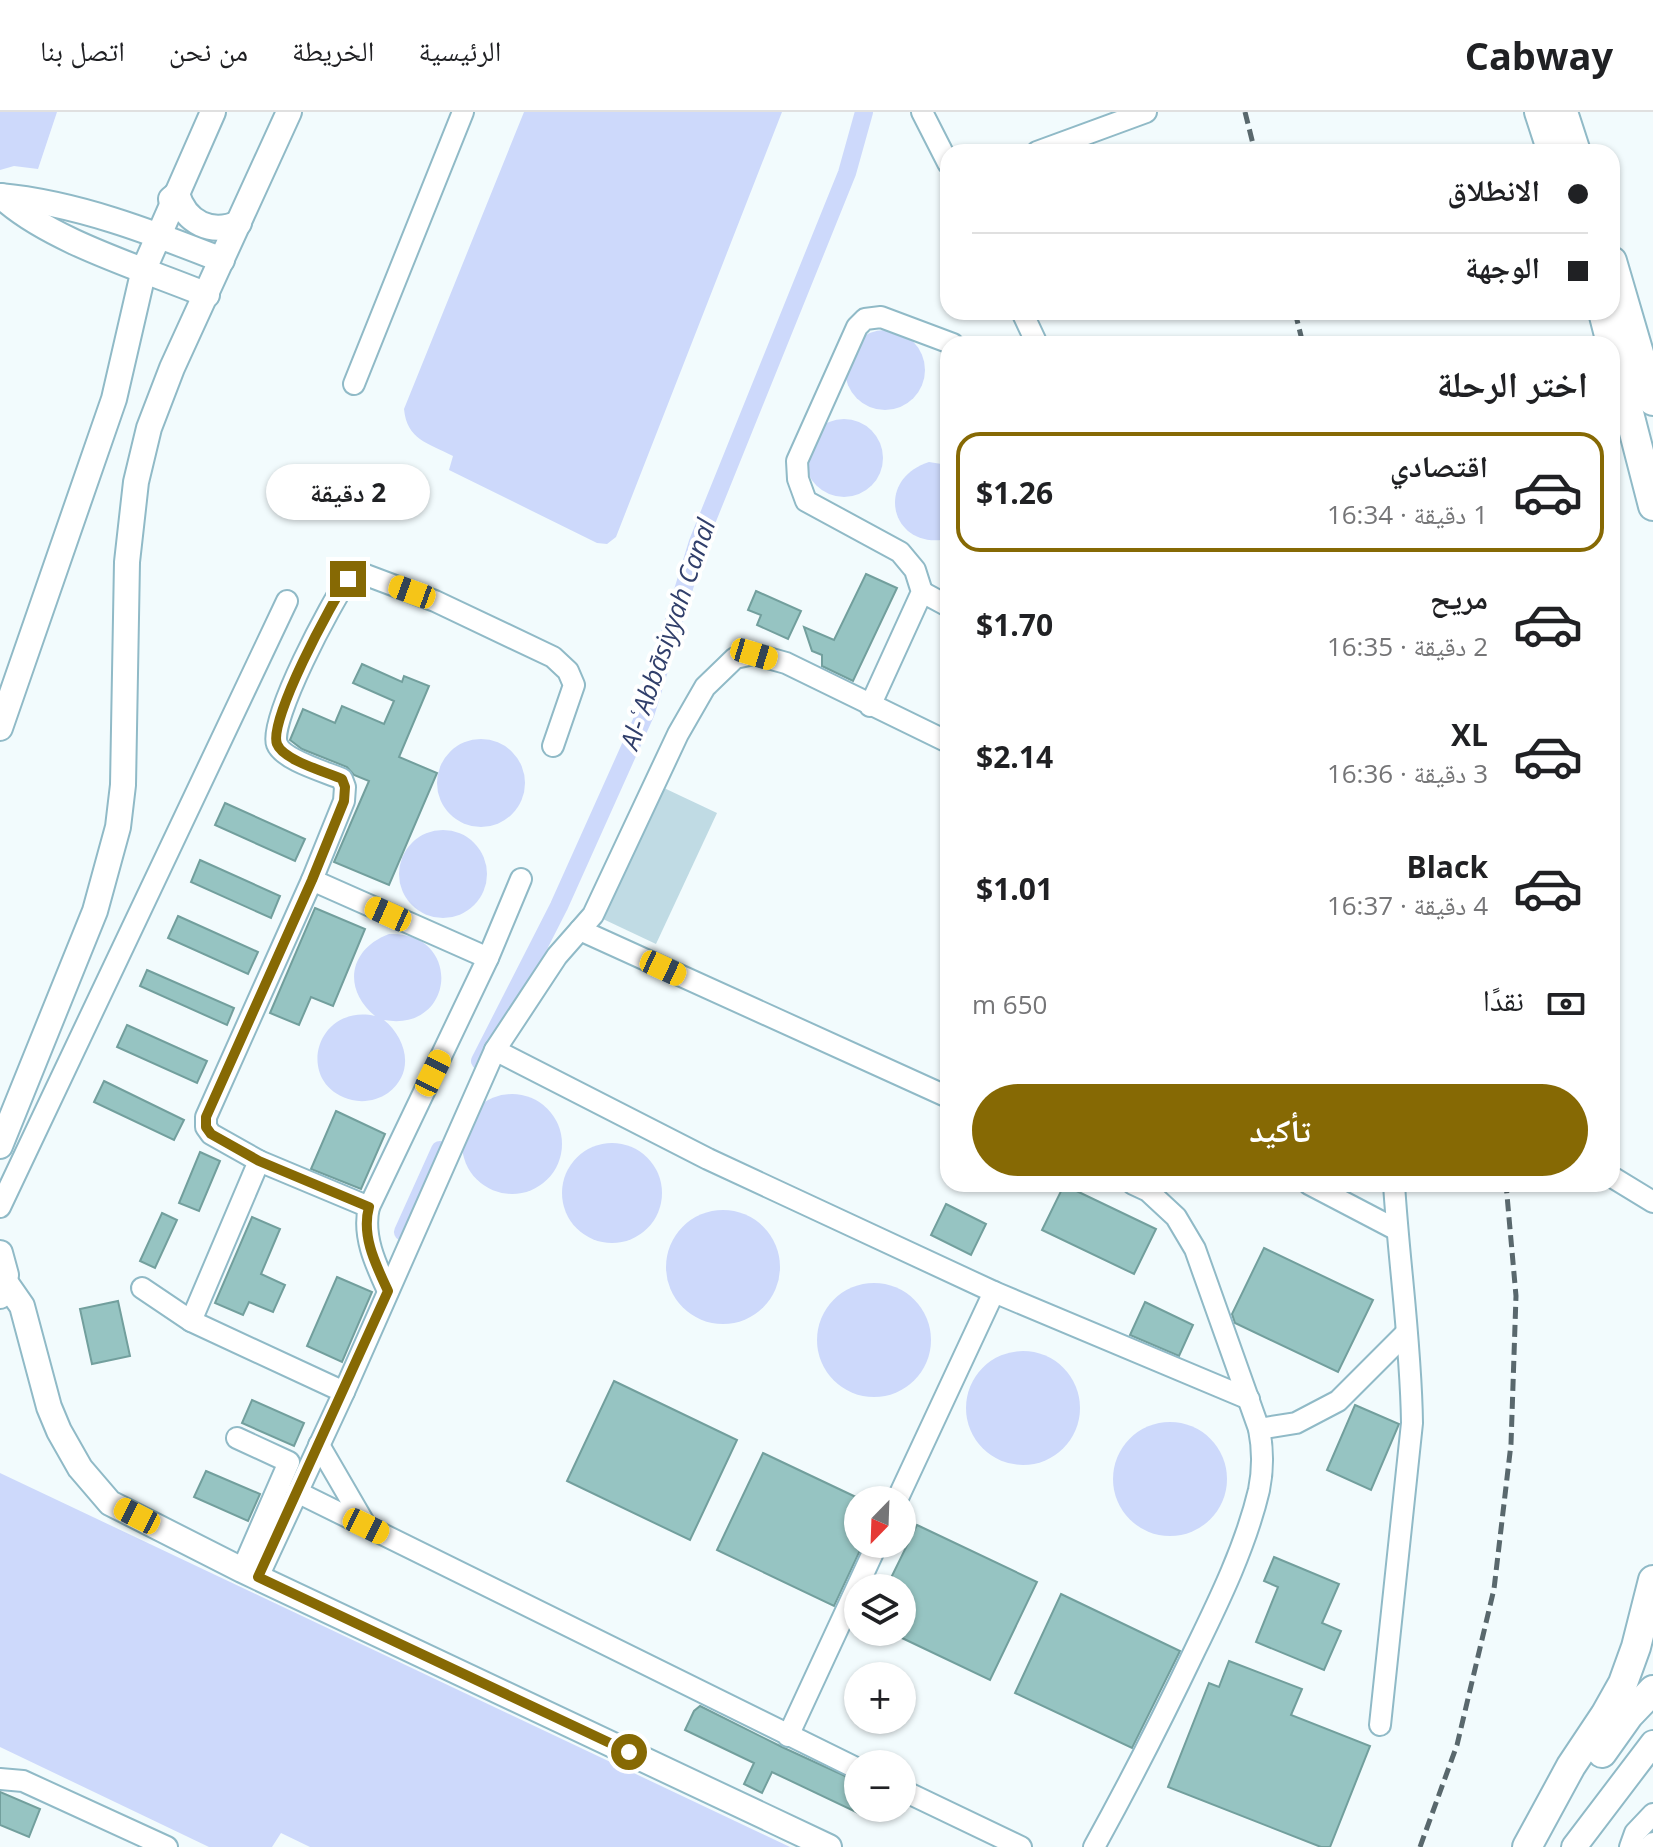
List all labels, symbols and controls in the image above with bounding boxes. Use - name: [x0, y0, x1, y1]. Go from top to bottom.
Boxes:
- text: Cabway: [1465, 29, 1613, 81]
- text: اتصل بنا: [40, 31, 125, 69]
- text: من نحن: [169, 31, 248, 69]
- text: الخريطة: [292, 31, 374, 69]
- text: الرئيسية: [418, 31, 501, 69]
- text: الانطلاق: [1447, 169, 1540, 210]
- text: الوجهة: [1465, 246, 1540, 287]
- text: اختر الرحلة: [1437, 359, 1588, 408]
- text: اقتصادي: [1390, 445, 1488, 486]
- icon: car: [1512, 456, 1584, 528]
- callout: 2 دقيقة: [266, 463, 430, 519]
- text: $1.26: [976, 472, 1053, 513]
- text: 2 دقيقة: [310, 474, 386, 510]
- text: 1 دقيقة · 16:34: [1327, 496, 1488, 532]
- water label: Al-ʿAbbāsiyyah Canal: [610, 512, 724, 756]
- route end: [330, 561, 366, 597]
- car: [385, 573, 439, 611]
- text: مريح: [1430, 577, 1488, 618]
- icon: car: [1512, 588, 1584, 660]
- text: $1.70: [976, 604, 1053, 645]
- text: 2 دقيقة · 16:35: [1327, 628, 1488, 664]
- car: [728, 636, 780, 672]
- text: XL: [1451, 714, 1488, 755]
- icon: car: [1512, 720, 1584, 792]
- text: $2.14: [976, 736, 1053, 777]
- text: 3 دقيقة · 16:36: [1327, 755, 1488, 791]
- text: Black: [1407, 846, 1488, 887]
- icon: car: [1512, 852, 1584, 924]
- text: $1.01: [976, 868, 1053, 909]
- text: 4 دقيقة · 16:37: [1327, 887, 1488, 923]
- car: [361, 893, 415, 935]
- car: [636, 947, 690, 989]
- text: نقدًا: [1483, 979, 1524, 1020]
- icon: cash: [1544, 982, 1588, 1026]
- text: 650 m: [972, 986, 1047, 1022]
- car: [412, 1046, 454, 1100]
- button: تأكيد: [972, 1084, 1588, 1176]
- north arrow: [844, 1486, 916, 1558]
- map controls: [844, 1486, 916, 1822]
- car: [110, 1494, 164, 1538]
- car: [339, 1505, 393, 1547]
- button: layers: [844, 1574, 916, 1646]
- button: +: [844, 1662, 916, 1734]
- route start: [611, 1734, 647, 1770]
- button: −: [844, 1750, 916, 1822]

